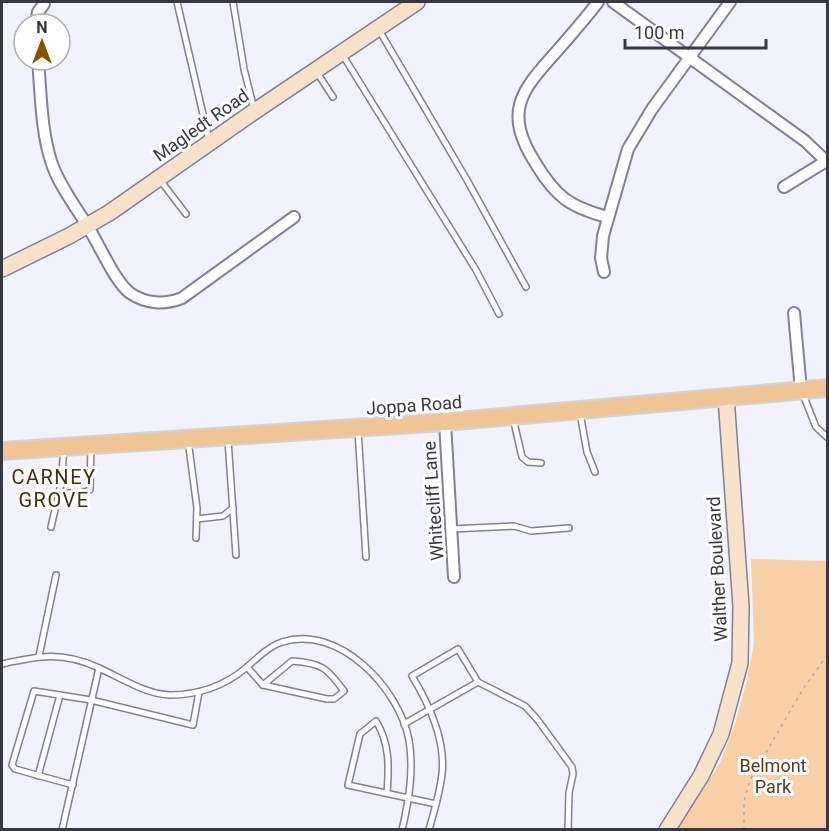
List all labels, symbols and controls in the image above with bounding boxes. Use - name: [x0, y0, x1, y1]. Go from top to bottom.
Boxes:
- north arrow: [12, 12, 72, 72]
- scale bar: [625, 12, 766, 50]
- text: N: [36, 18, 48, 37]
- text: 100 m: [634, 22, 685, 43]
- street label: Magledt Road: [149, 84, 253, 166]
- street label: Joppa Road: [365, 391, 463, 419]
- street label: Whitecliff Lane: [418, 440, 448, 562]
- district label: CARNEY GROVE: [11, 465, 97, 512]
- street label: Walther Boulevard: [703, 496, 731, 642]
- park label: Belmont Park: [739, 755, 807, 797]

